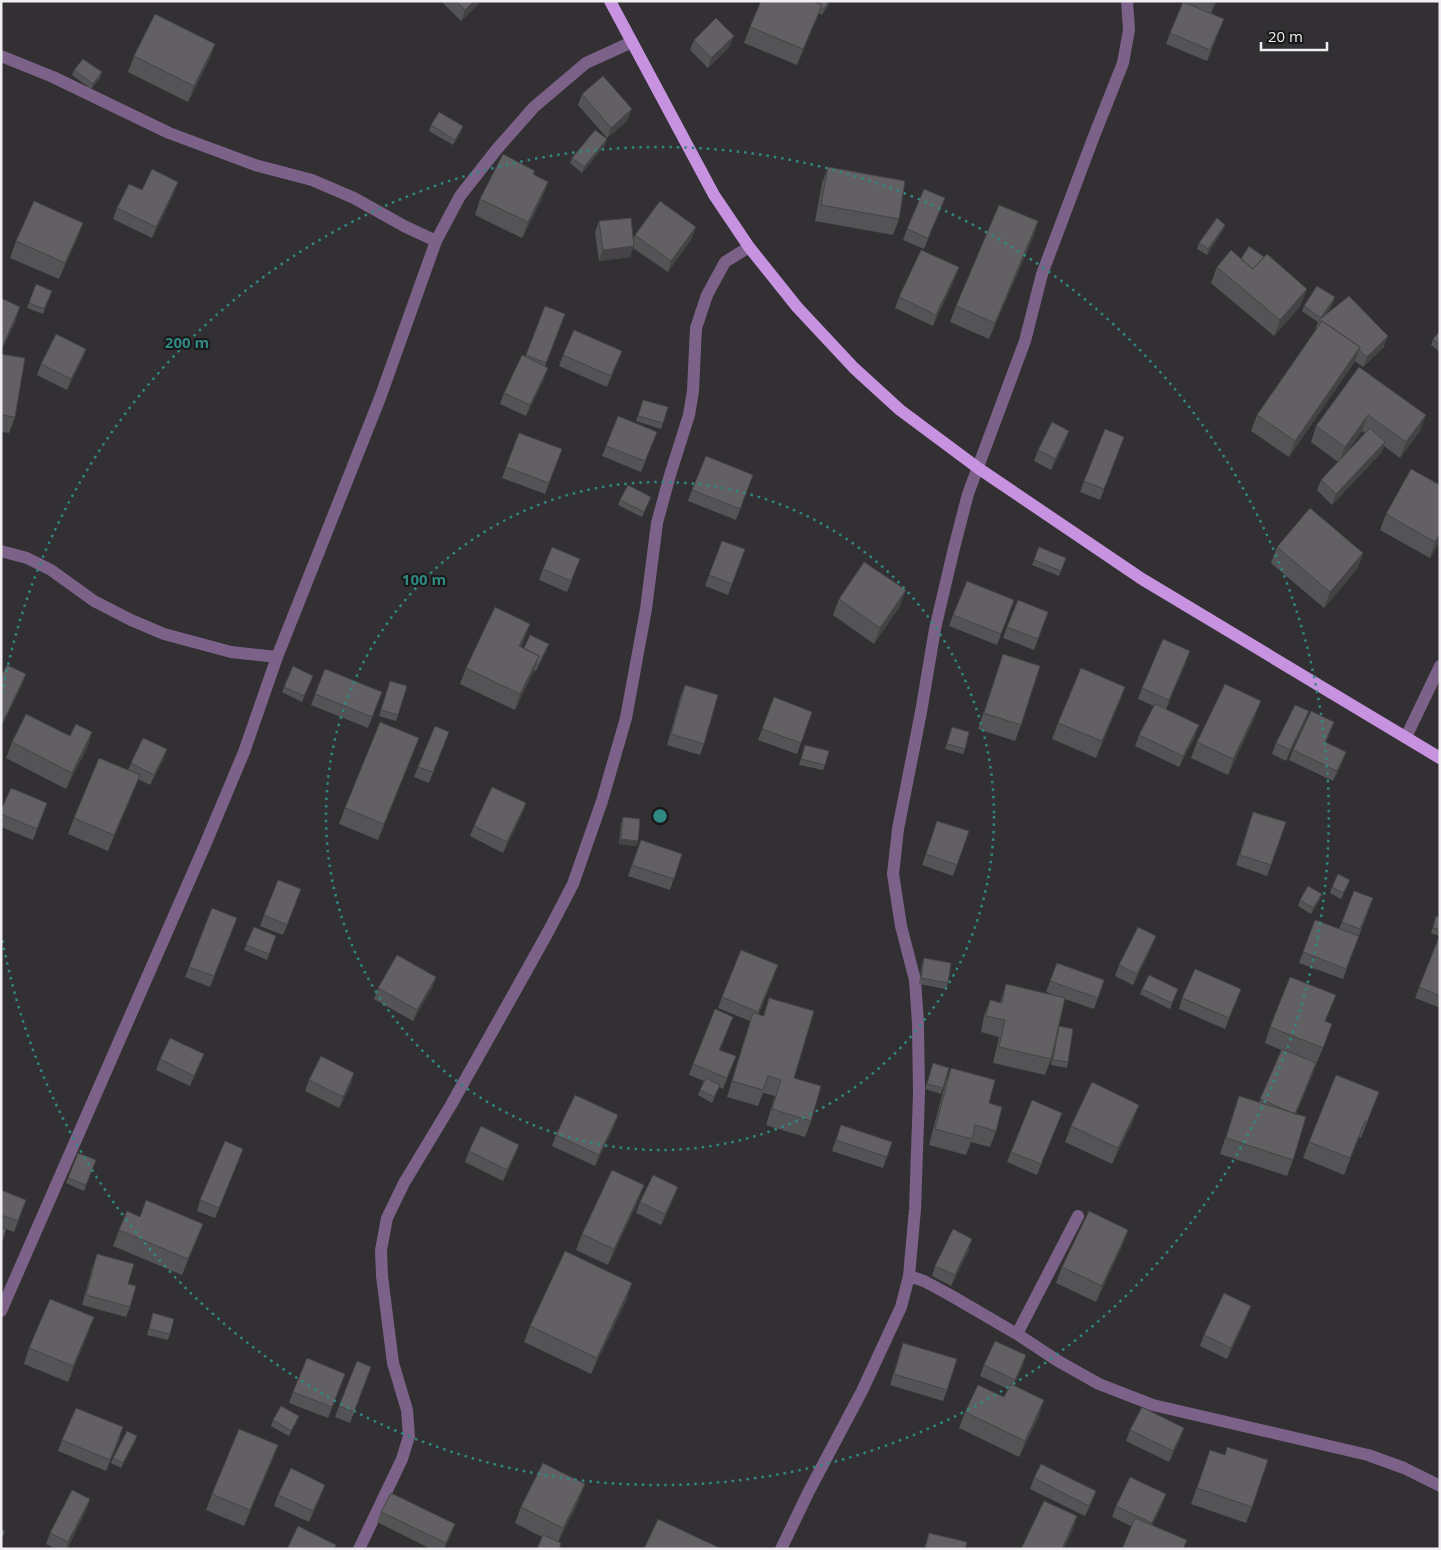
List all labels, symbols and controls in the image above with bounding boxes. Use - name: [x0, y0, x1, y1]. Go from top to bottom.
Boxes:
- scale bar: [1261, 20, 1327, 52]
- text: 20 m: [1268, 26, 1303, 46]
- text: 200 m: [165, 332, 209, 352]
- text: 100 m: [402, 569, 446, 589]
- centre of rings: [651, 807, 669, 825]

